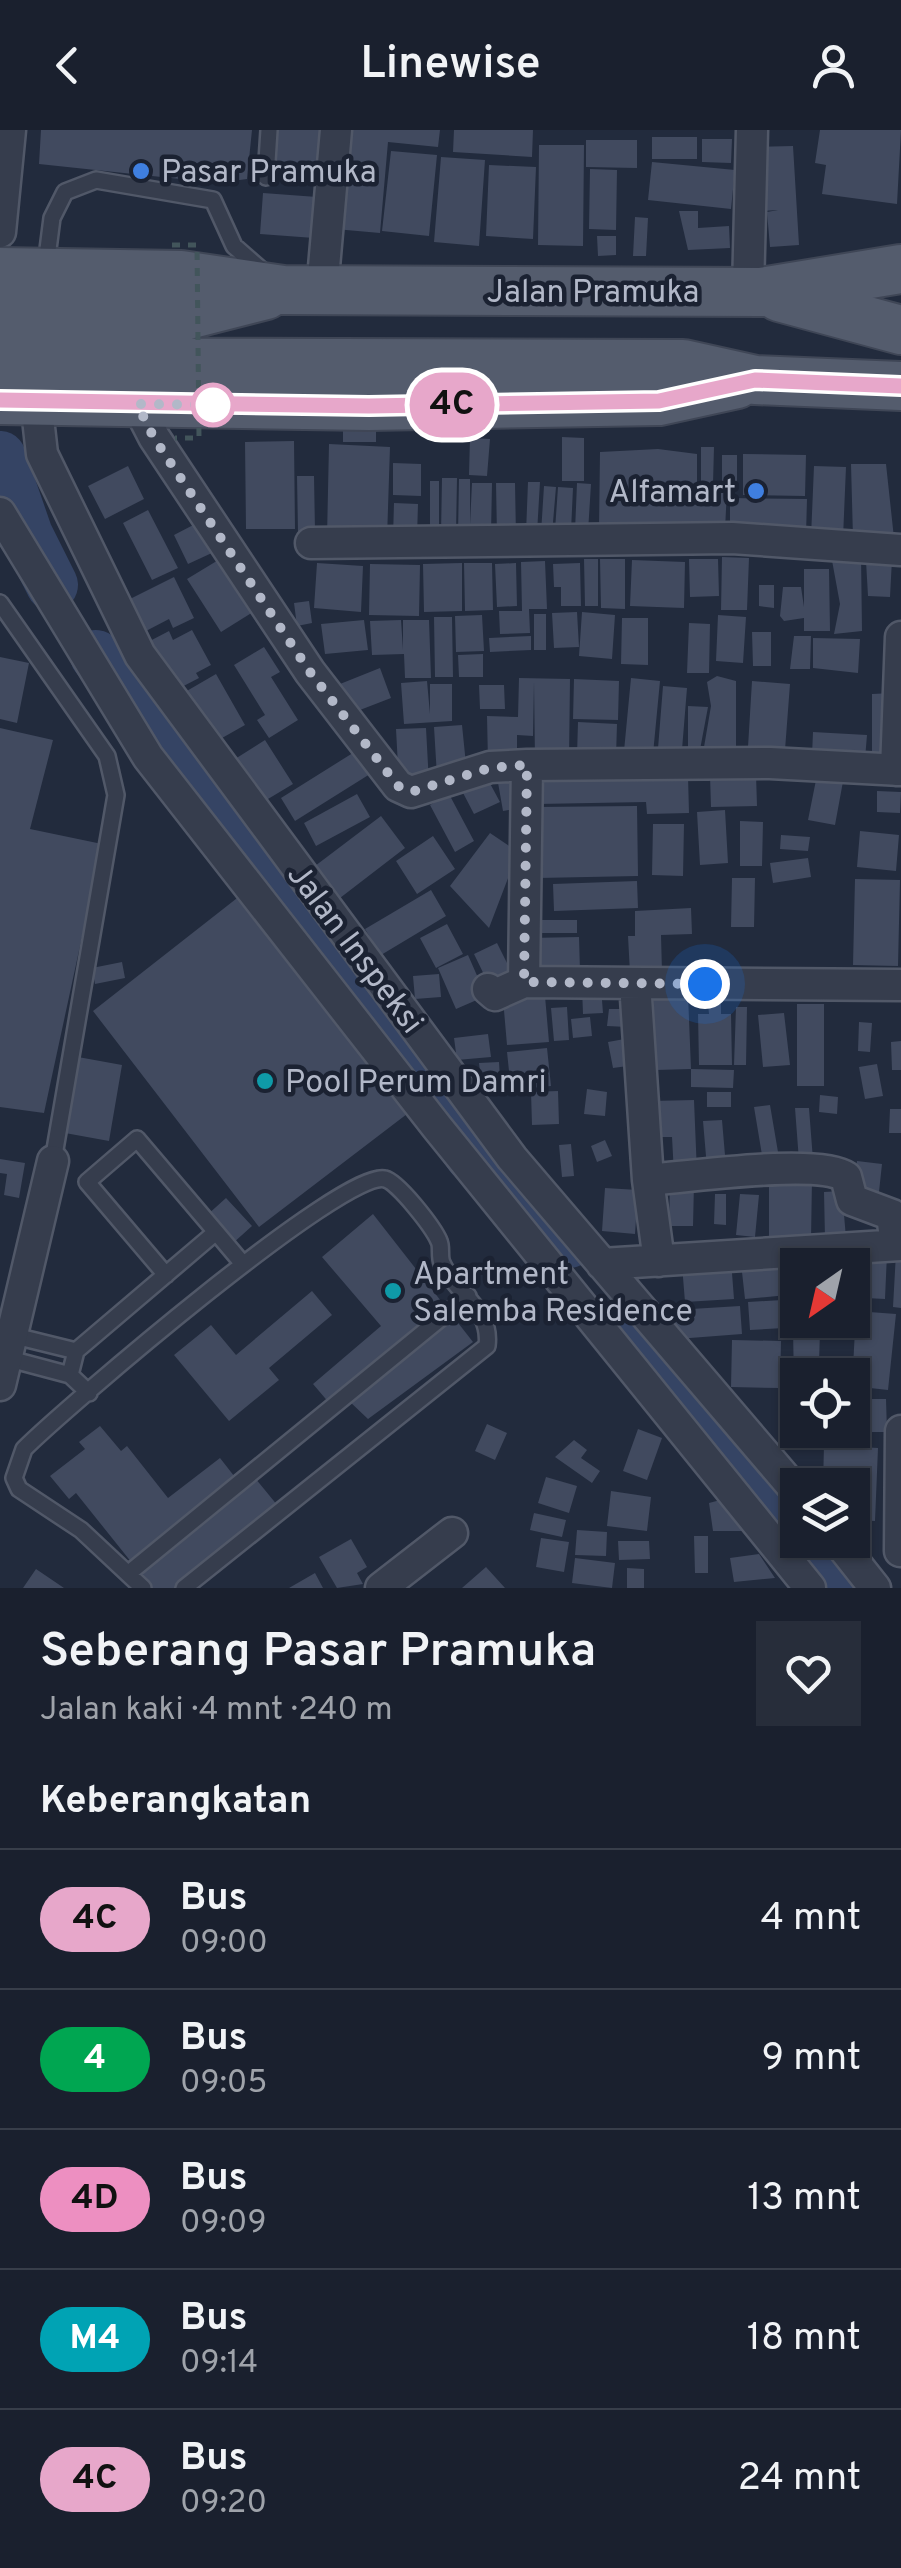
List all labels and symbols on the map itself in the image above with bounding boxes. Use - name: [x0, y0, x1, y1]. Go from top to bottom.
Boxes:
- place label: Pasar Pramuka: [161, 154, 377, 194]
- marker: Pasar Pramuka: [130, 160, 152, 182]
- street label: Jalan Pramuka: [487, 274, 699, 314]
- line badge: 4C: [407, 372, 497, 438]
- unlabelled marker: [192, 384, 234, 426]
- place label: Alfamart: [609, 474, 736, 514]
- marker: Alfamart: [745, 480, 767, 502]
- street label: Jalan Inspeksi: [277, 857, 431, 1043]
- your location: [680, 959, 730, 1009]
- place label: Pool Perum Damri: [285, 1064, 547, 1104]
- marker: Pool Perum Damri: [254, 1070, 276, 1092]
- north arrow: [780, 1248, 870, 1338]
- place label: Apartment Salemba Residence: [413, 1256, 693, 1333]
- marker: Apartment Salemba Residence: [382, 1280, 404, 1302]

